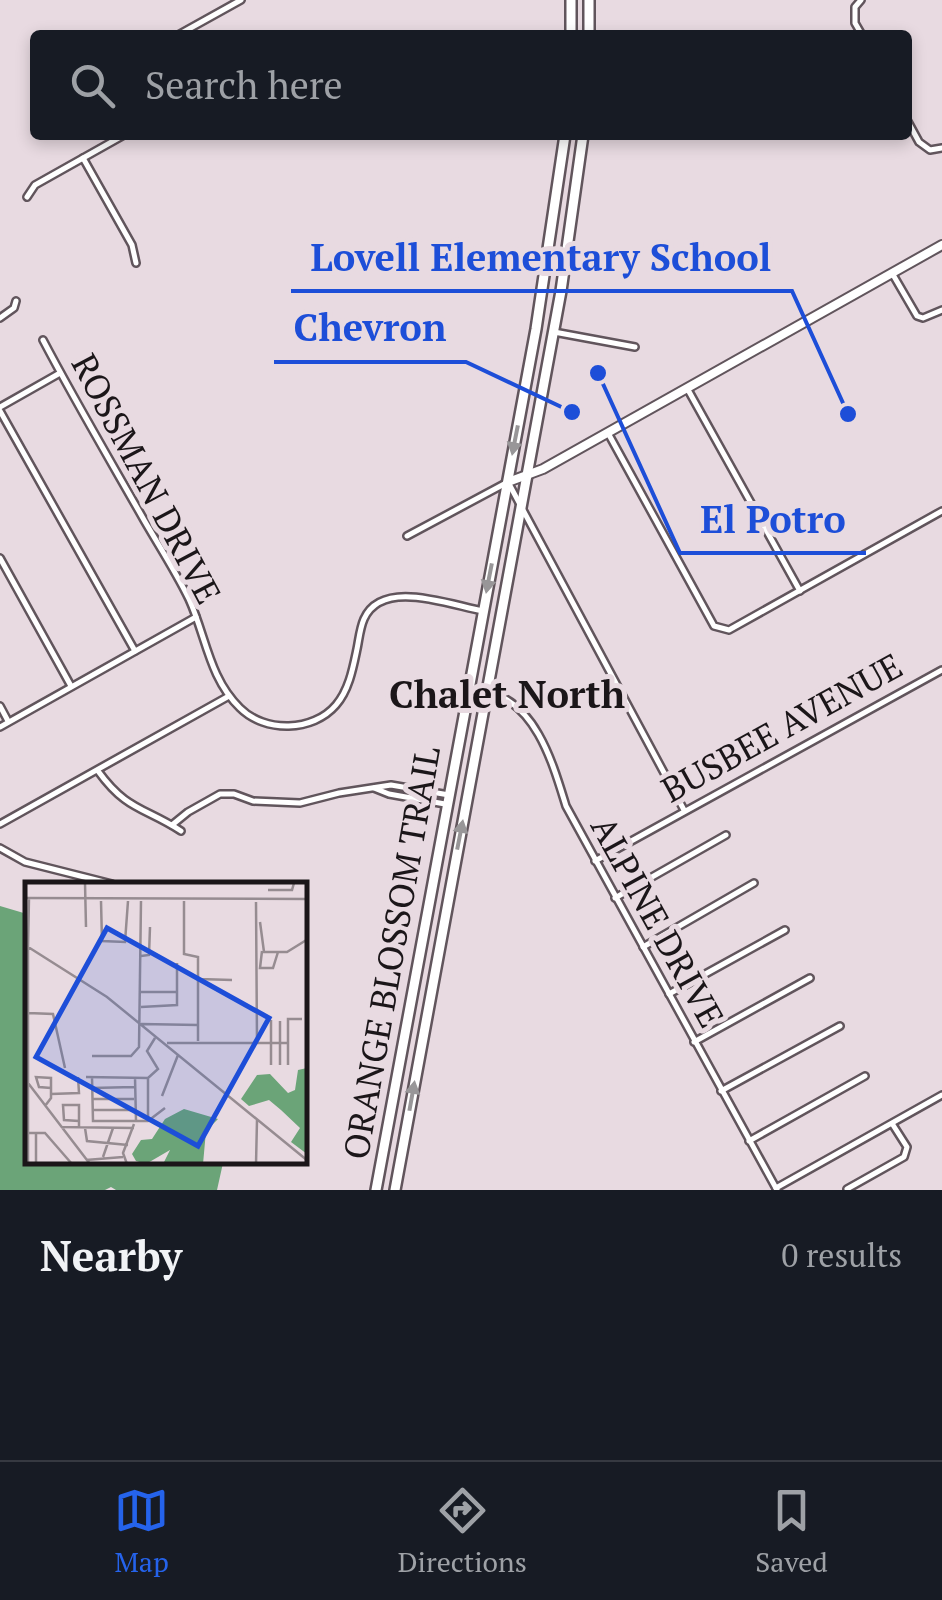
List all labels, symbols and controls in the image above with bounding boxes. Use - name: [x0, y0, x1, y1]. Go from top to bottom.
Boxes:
- search box: [30, 30, 912, 140]
- icon: search: [65, 58, 120, 113]
- text: Search here: [145, 60, 343, 110]
- callout: Lovell Elementary School: [291, 223, 792, 291]
- text: Lovell Elementary School: [311, 232, 771, 282]
- callout: Chevron: [274, 294, 466, 362]
- text: Chevron: [294, 302, 447, 352]
- street label: ROSSMAN DRIVE: [62, 346, 232, 611]
- one-way arrow: [507, 425, 523, 456]
- callout: El Potro: [680, 485, 866, 553]
- text: El Potro: [700, 494, 846, 544]
- one-way arrow: [481, 563, 497, 594]
- street label: BUSBEE AVENUE: [653, 642, 910, 812]
- district label: Chalet North: [389, 669, 625, 719]
- street label: ORANGE BLOSSOM TRAIL: [332, 743, 450, 1163]
- street label: ALPINE DRIVE: [581, 808, 735, 1035]
- one-way arrow: [453, 819, 468, 851]
- inset map: [25, 882, 308, 1165]
- one-way arrow: [405, 1080, 420, 1112]
- text: Nearby: [40, 1227, 182, 1283]
- text: 0 results: [781, 1234, 902, 1276]
- tab: Map: [114, 1483, 169, 1580]
- tab: Directions: [398, 1483, 527, 1580]
- tab: Saved: [755, 1483, 828, 1580]

